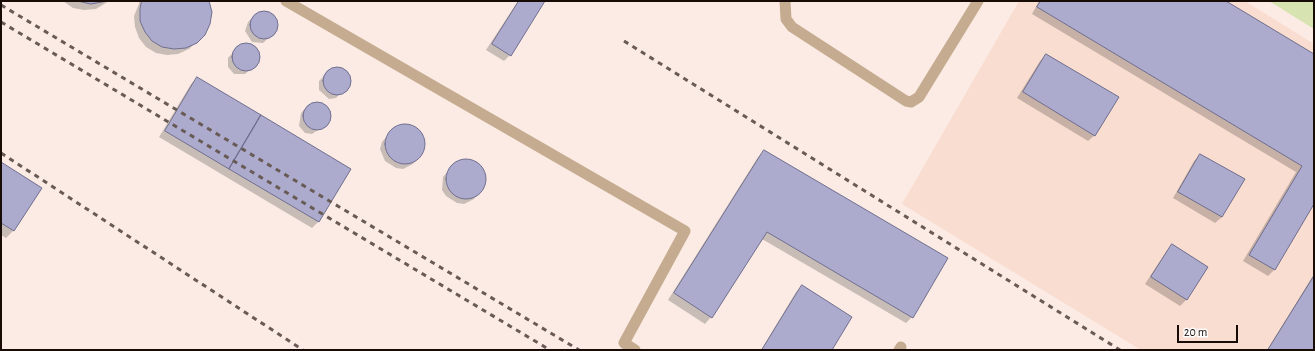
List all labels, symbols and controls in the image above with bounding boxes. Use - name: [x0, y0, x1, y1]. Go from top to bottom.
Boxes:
- scale bar: [1179, 317, 1240, 343]
- text: 20 m: [1184, 326, 1207, 338]

